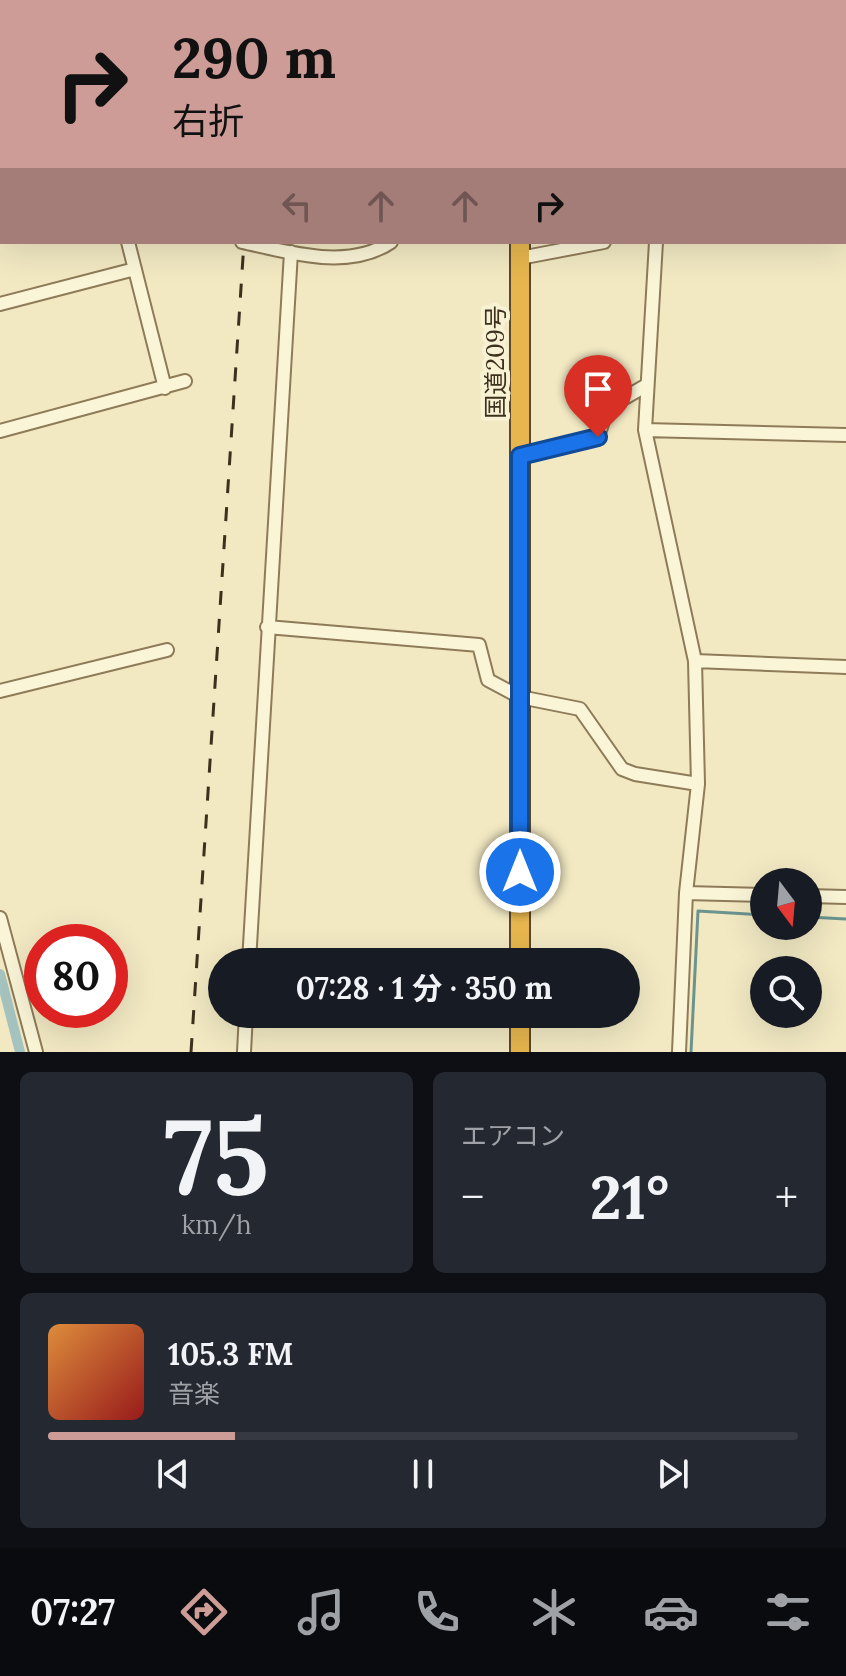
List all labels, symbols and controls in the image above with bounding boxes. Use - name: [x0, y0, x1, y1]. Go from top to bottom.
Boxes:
- text: 290 m: [172, 22, 336, 93]
- icon: right: [40, 32, 144, 136]
- text: 右折: [172, 98, 244, 144]
- icon: left: [275, 184, 319, 228]
- icon: ahead: [359, 184, 403, 228]
- icon: ahead: [443, 184, 487, 228]
- icon: right: [527, 184, 571, 228]
- street label: 国道209号: [480, 305, 511, 419]
- pin: [564, 355, 632, 437]
- icon: arrive: [576, 367, 620, 411]
- position arrow: [478, 830, 562, 914]
- north arrow: [750, 868, 822, 940]
- map controls: [750, 868, 822, 1028]
- speed limit sign: 80: [24, 924, 128, 1028]
- button: search: [750, 956, 822, 1028]
- text: 07:28 · 1 分 · 350 m: [296, 969, 552, 1007]
- text: 75: [164, 1089, 269, 1222]
- text: エアコン: [461, 1119, 565, 1152]
- text: 21°: [590, 1159, 669, 1235]
- text: −: [461, 1169, 484, 1225]
- text: +: [775, 1169, 798, 1225]
- text: km/h: [181, 1208, 252, 1241]
- text: 105.3 FM: [168, 1335, 293, 1373]
- text: 音楽: [168, 1377, 220, 1410]
- icon: previous: [151, 1452, 195, 1496]
- icon: pause: [401, 1452, 445, 1496]
- icon: next: [651, 1452, 695, 1496]
- icon: directions: [176, 1584, 232, 1640]
- icon: music: [293, 1584, 349, 1640]
- icon: phone: [409, 1584, 465, 1640]
- icon: climate: [526, 1584, 582, 1640]
- icon: car: [643, 1584, 699, 1640]
- icon: filters: [760, 1584, 816, 1640]
- text: 07:27: [30, 1589, 115, 1635]

